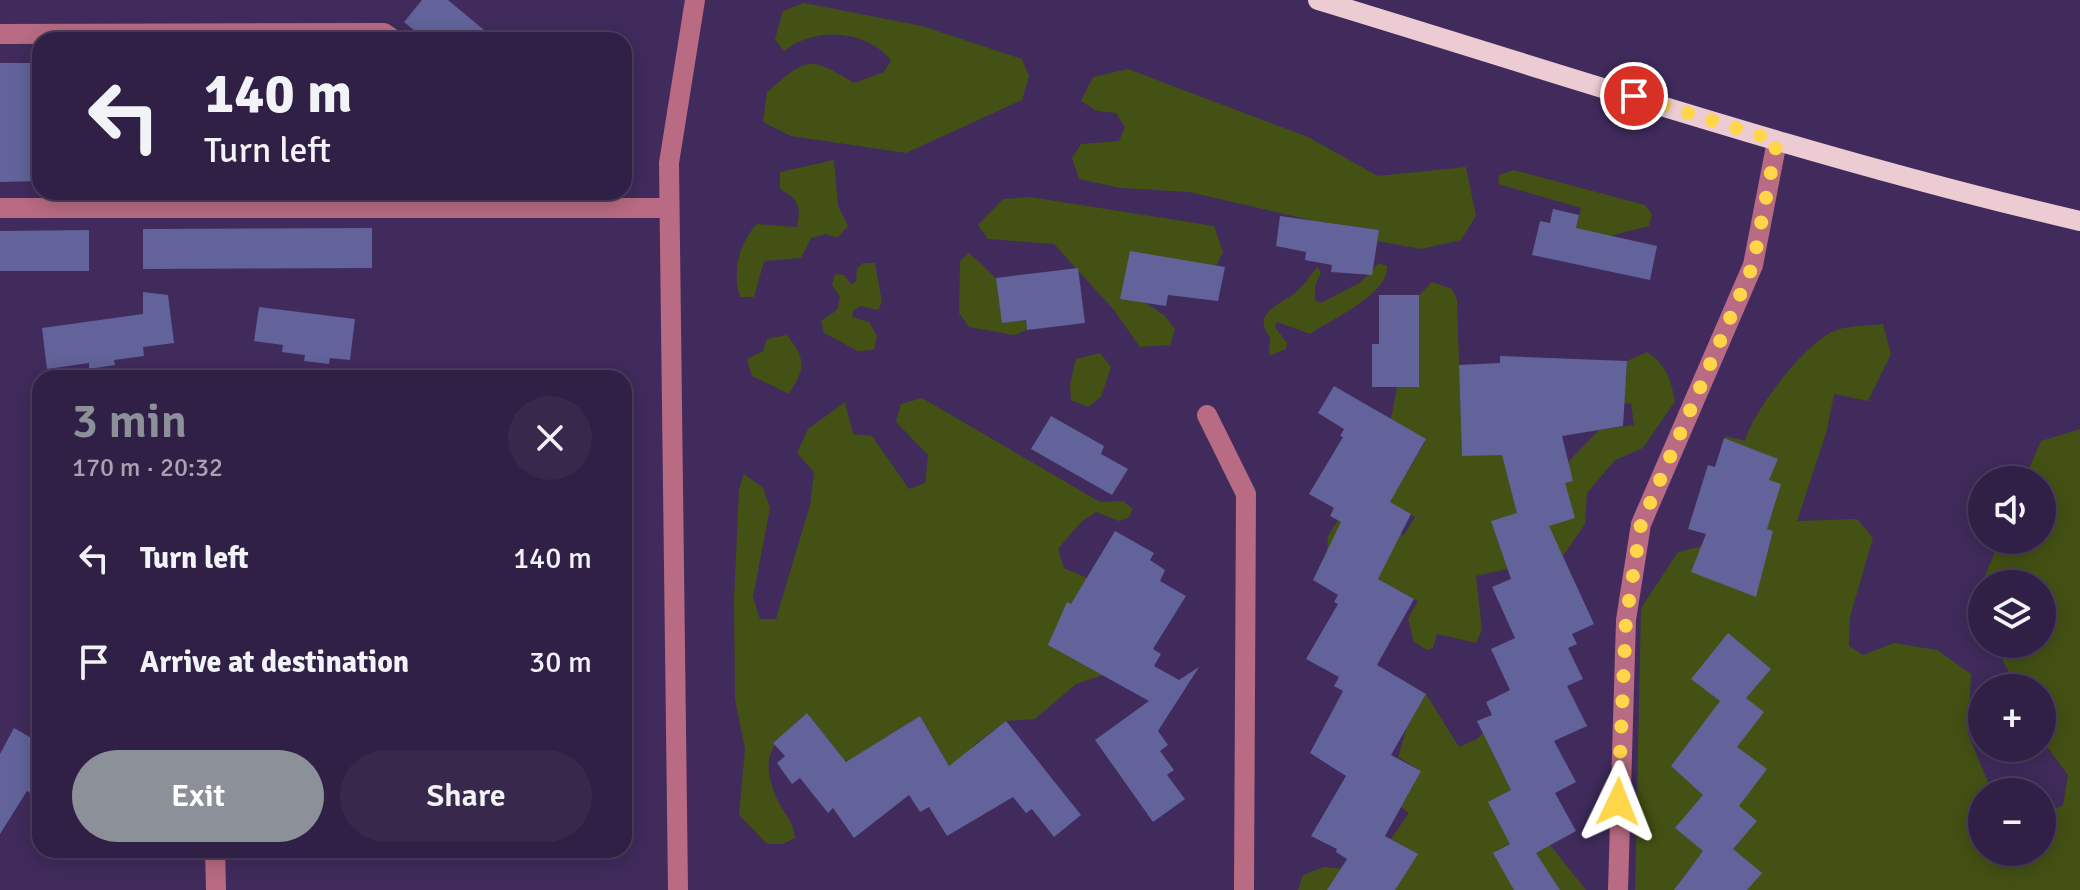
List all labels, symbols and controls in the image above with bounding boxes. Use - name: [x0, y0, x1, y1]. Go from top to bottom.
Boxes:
- text: 140 m: [204, 59, 352, 128]
- pin: [1600, 62, 1668, 130]
- icon: left: [72, 64, 176, 168]
- icon: arrive: [1612, 74, 1656, 118]
- text: Turn left: [204, 128, 331, 173]
- text: 3 min: [72, 392, 187, 451]
- button: close: [508, 396, 592, 480]
- text: 170 m · 20:32: [72, 452, 223, 484]
- map controls: [1968, 466, 2056, 866]
- button: sound: [1968, 466, 2056, 554]
- icon: left: [72, 536, 116, 580]
- text: Turn left: [140, 540, 249, 577]
- text: 140 m: [513, 540, 592, 577]
- button: layers: [1968, 570, 2056, 658]
- icon: arrive: [72, 640, 116, 684]
- text: Arrive at destination: [140, 644, 409, 681]
- text: 30 m: [529, 644, 592, 681]
- button: +: [1968, 674, 2056, 762]
- button: Exit: [72, 750, 324, 842]
- button: Share: [340, 750, 592, 842]
- position arrow: [1576, 760, 1660, 844]
- button: −: [1968, 778, 2056, 866]

